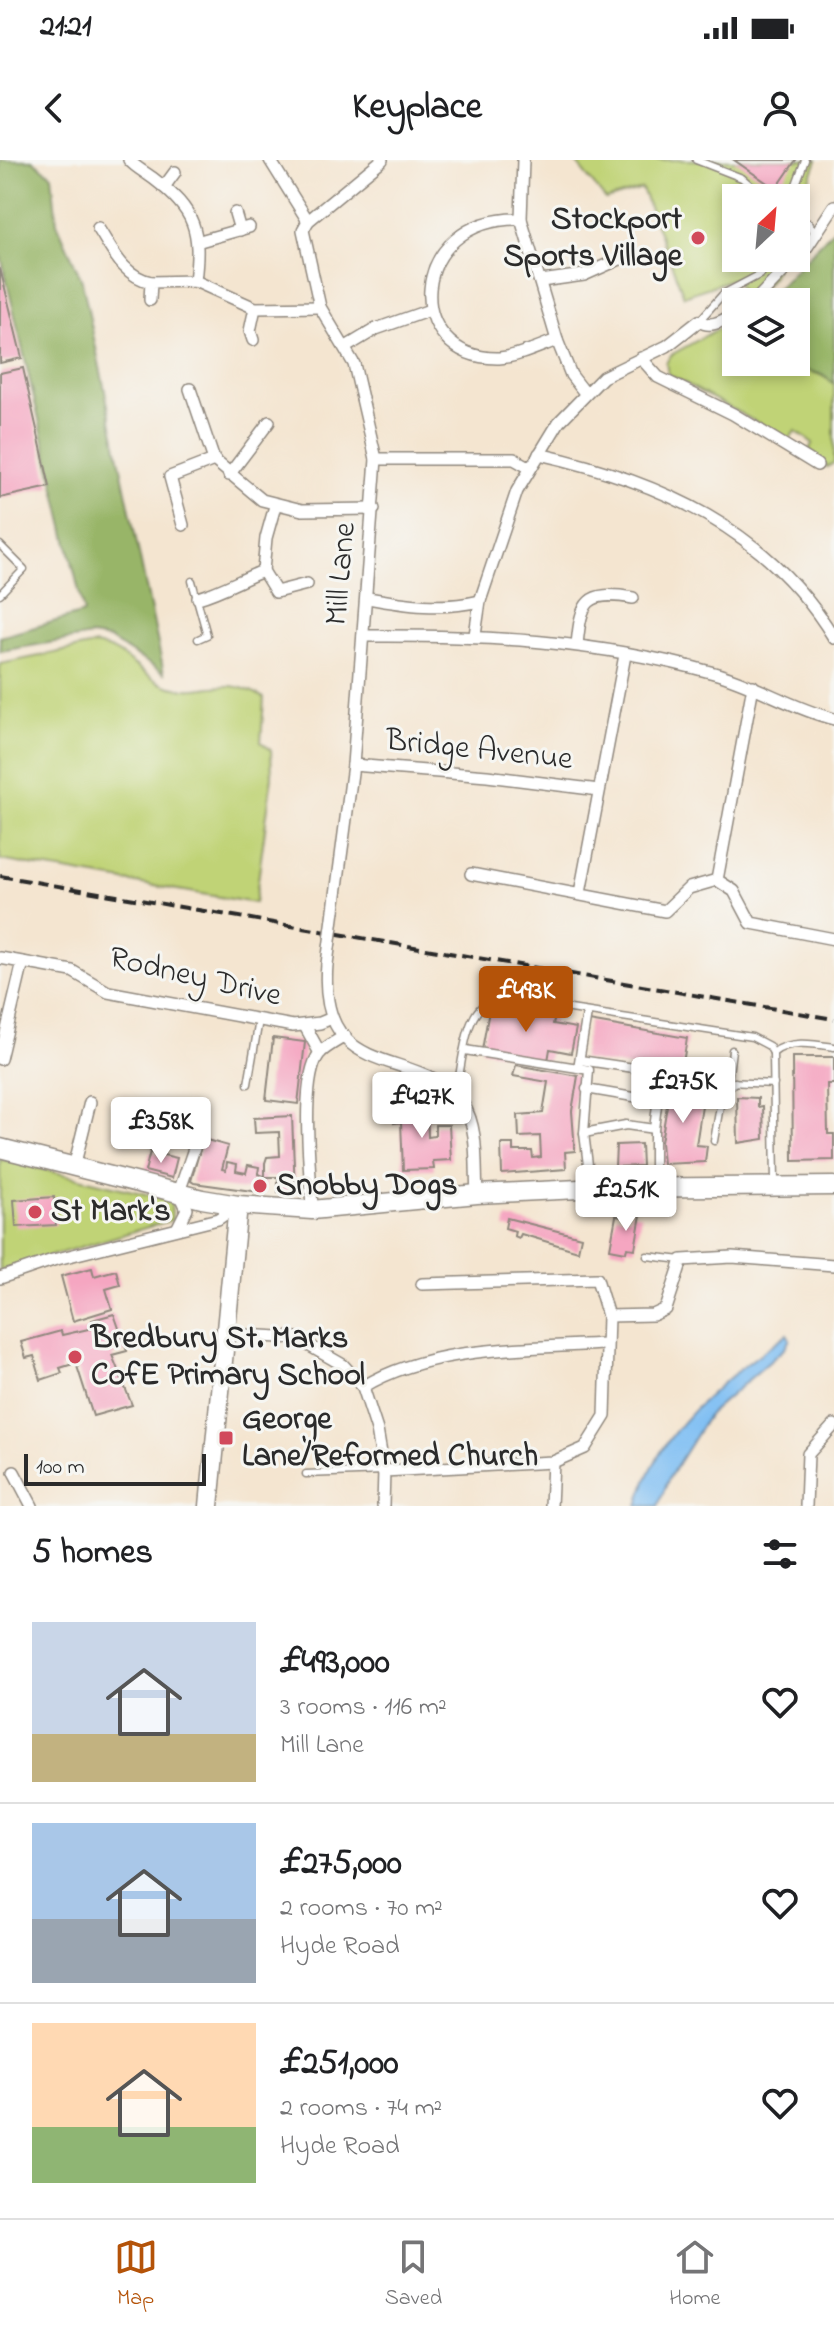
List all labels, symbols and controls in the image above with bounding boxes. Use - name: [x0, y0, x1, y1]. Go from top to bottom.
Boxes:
- text: 21:21: [40, 6, 91, 50]
- text: Keyplace: [352, 82, 482, 135]
- icon: back: [32, 86, 76, 130]
- icon: person: [758, 86, 802, 130]
- north arrow: [722, 184, 810, 272]
- map controls: [722, 184, 810, 376]
- place label: Stockport Sports Village: [503, 197, 684, 282]
- marker: Stockport Sports Village: [689, 229, 707, 247]
- button: layers: [722, 288, 810, 376]
- street label: Mill Lane: [314, 520, 370, 627]
- street label: Bridge Avenue: [382, 718, 575, 784]
- street label: Rodney Drive: [104, 935, 286, 1021]
- pin: £493K: [470, 966, 582, 1034]
- text: £493K: [497, 973, 555, 1011]
- pin: £275K: [627, 1057, 739, 1125]
- text: £275K: [649, 1064, 717, 1102]
- pin: £427K: [366, 1072, 478, 1140]
- text: £427K: [390, 1079, 454, 1117]
- pin: £358K: [105, 1097, 217, 1165]
- text: £358K: [129, 1104, 193, 1142]
- place label: Snobby Dogs: [276, 1163, 457, 1211]
- pin: £251K: [570, 1165, 682, 1233]
- text: £251K: [593, 1172, 659, 1210]
- marker: Snobby Dogs: [251, 1177, 269, 1195]
- place label: St Mark's: [51, 1189, 171, 1236]
- marker: St Mark's: [26, 1203, 44, 1221]
- place label: Bredbury St. Marks CofE Primary School: [89, 1316, 365, 1401]
- marker: Bredbury St. Marks CofE Primary School: [66, 1348, 84, 1366]
- place label: George Lane/Reformed Church: [242, 1397, 538, 1481]
- marker: George Lane/Reformed Church: [217, 1429, 235, 1447]
- scale bar: [24, 1450, 206, 1486]
- text: 100 m: [36, 1452, 85, 1484]
- text: 5 homes: [32, 1529, 153, 1579]
- icon: filters: [758, 1532, 802, 1576]
- text: £493,000: [280, 1639, 390, 1689]
- icon: home: [96, 1654, 192, 1750]
- icon: heart: [758, 1680, 802, 1724]
- text: 3 rooms · 116 m²: [280, 1689, 447, 1727]
- text: Mill Lane: [280, 1727, 364, 1765]
- text: £275,000: [280, 1840, 402, 1890]
- icon: home: [96, 1855, 192, 1951]
- icon: heart: [758, 1881, 802, 1925]
- text: 2 rooms · 70 m²: [280, 1890, 443, 1928]
- text: Hyde Road: [280, 1928, 400, 1966]
- text: £251,000: [280, 2040, 399, 2090]
- icon: home: [96, 2055, 192, 2151]
- icon: heart: [758, 2081, 802, 2125]
- text: 2 rooms · 74 m²: [280, 2090, 442, 2128]
- text: Hyde Road: [280, 2128, 400, 2166]
- tab: Map: [114, 2235, 158, 2315]
- tab: Saved: [385, 2235, 442, 2315]
- tab: Home: [669, 2235, 720, 2315]

